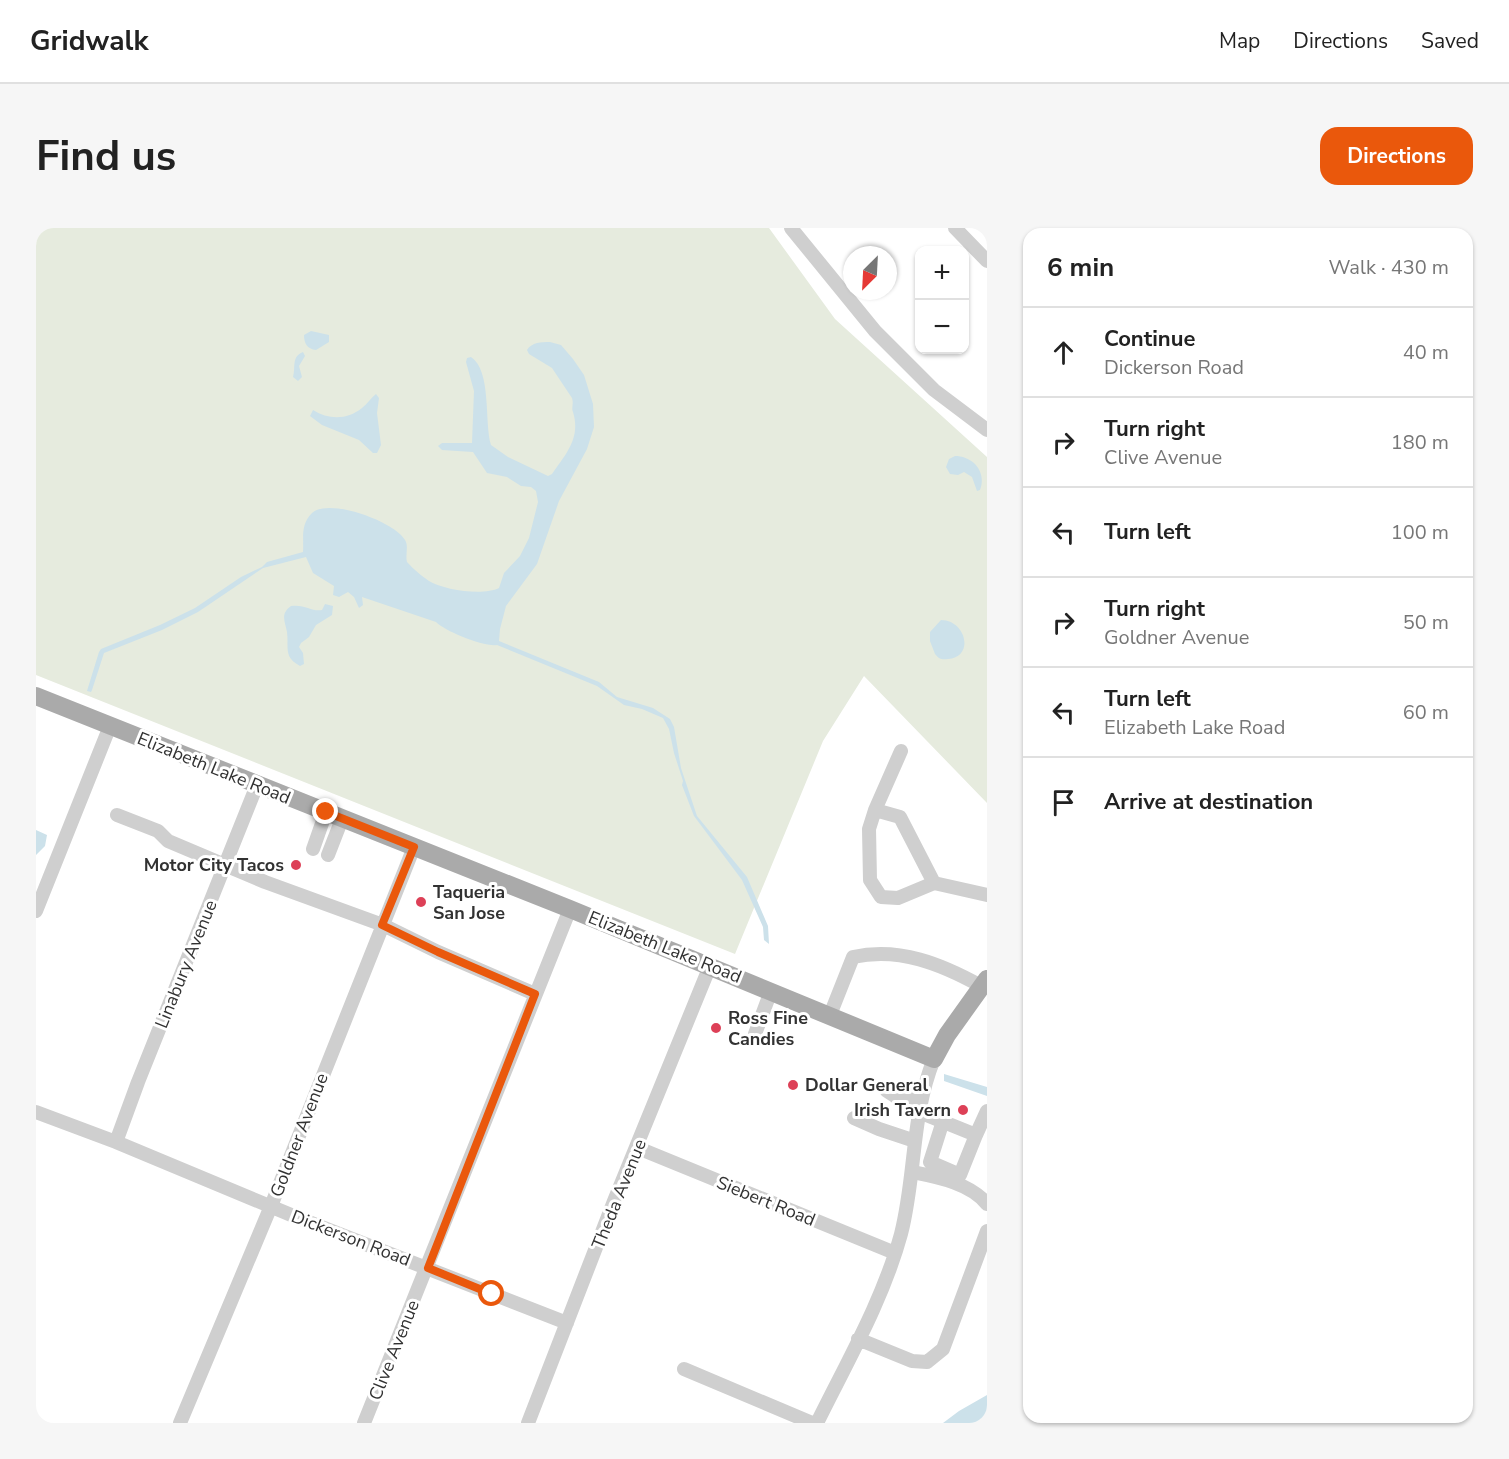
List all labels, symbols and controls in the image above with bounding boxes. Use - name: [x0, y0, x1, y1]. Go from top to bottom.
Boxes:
- text: Gridwalk: [30, 22, 148, 60]
- text: Map: [1219, 27, 1260, 55]
- text: Directions: [1293, 27, 1388, 55]
- text: Saved: [1421, 27, 1479, 55]
- button: Directions: [1320, 127, 1473, 185]
- text: Find us: [36, 128, 176, 185]
- north arrow: [843, 246, 897, 300]
- map controls: [915, 246, 969, 354]
- button: +: [915, 246, 969, 300]
- text: 6 min: [1047, 250, 1114, 285]
- text: Walk · 430 m: [1329, 254, 1449, 281]
- button: −: [915, 300, 969, 354]
- text: Continue: [1104, 324, 1195, 354]
- icon: ahead: [1047, 336, 1080, 369]
- text: 40 m: [1403, 339, 1449, 366]
- text: Dickerson Road: [1104, 354, 1244, 381]
- text: Turn right: [1104, 414, 1205, 444]
- icon: right: [1047, 426, 1080, 459]
- text: 180 m: [1391, 429, 1449, 456]
- text: Clive Avenue: [1104, 444, 1222, 471]
- icon: left: [1047, 516, 1080, 549]
- text: Turn left: [1104, 517, 1191, 547]
- text: 100 m: [1391, 519, 1449, 546]
- text: Turn right: [1104, 594, 1205, 624]
- icon: right: [1047, 606, 1080, 639]
- text: 50 m: [1403, 609, 1449, 636]
- text: Goldner Avenue: [1104, 624, 1250, 651]
- text: Turn left: [1104, 684, 1191, 714]
- icon: left: [1047, 696, 1080, 729]
- text: 60 m: [1403, 699, 1449, 726]
- text: Elizabeth Lake Road: [1104, 714, 1285, 741]
- street label: Elizabeth Lake Road: [134, 726, 294, 810]
- icon: arrive: [1047, 786, 1080, 819]
- text: Arrive at destination: [1104, 787, 1313, 817]
- route end: [312, 798, 338, 824]
- place label: Motor City Tacos: [144, 853, 284, 877]
- marker: Motor City Tacos: [289, 858, 303, 872]
- place label: Taqueria San Jose: [433, 880, 505, 925]
- marker: Taqueria San Jose: [414, 895, 428, 909]
- street label: Linabury Avenue: [149, 896, 223, 1032]
- street label: Elizabeth Lake Road: [585, 905, 745, 989]
- place label: Ross Fine Candies: [728, 1006, 808, 1051]
- marker: Ross Fine Candies: [709, 1021, 723, 1035]
- street label: Goldner Avenue: [264, 1070, 334, 1200]
- place label: Dollar General: [805, 1073, 928, 1097]
- marker: Dollar General: [786, 1078, 800, 1092]
- place label: Irish Tavern: [854, 1098, 951, 1122]
- marker: Irish Tavern: [956, 1103, 970, 1117]
- street label: Theda Avenue: [586, 1135, 652, 1253]
- street label: Siebert Road: [713, 1170, 819, 1232]
- street label: Dickerson Road: [288, 1204, 414, 1272]
- route start: [478, 1280, 504, 1306]
- street label: Clive Avenue: [363, 1296, 425, 1404]

